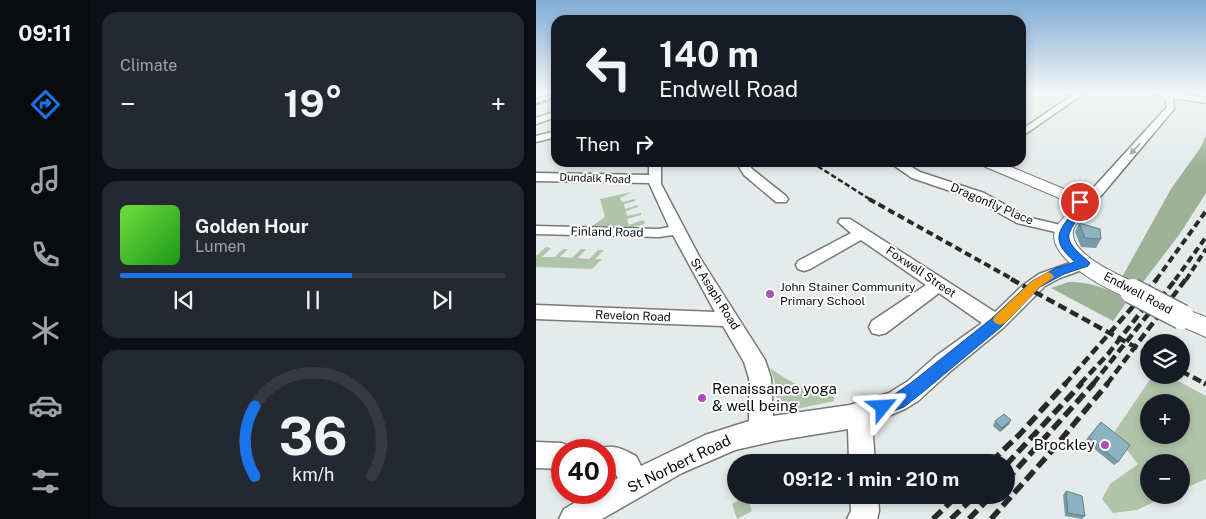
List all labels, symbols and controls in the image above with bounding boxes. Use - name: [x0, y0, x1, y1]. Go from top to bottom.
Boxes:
- text: 09:11: [18, 20, 72, 46]
- text: 140 m: [659, 34, 759, 75]
- icon: left: [576, 35, 641, 100]
- text: Climate: [120, 56, 177, 75]
- text: Endwell Road: [659, 76, 798, 102]
- text: 19°: [283, 81, 343, 126]
- icon: directions: [28, 87, 63, 122]
- text: −: [120, 87, 136, 120]
- text: +: [490, 87, 506, 120]
- icon: right: [630, 130, 658, 158]
- text: Then: [576, 133, 620, 155]
- one-way arrow: [1129, 142, 1140, 155]
- icon: music: [28, 162, 63, 197]
- street label: Dundalk Road: [559, 171, 631, 185]
- street label: Dragonfly Place: [948, 180, 1036, 228]
- pin: [1059, 181, 1101, 223]
- icon: arrive: [1066, 188, 1094, 216]
- text: Golden Hour: [195, 215, 309, 237]
- street label: Finland Road: [571, 224, 643, 240]
- icon: phone: [28, 237, 63, 272]
- text: Lumen: [195, 237, 246, 256]
- street label: Foxwell Street: [883, 243, 959, 301]
- street label: St Asaph Road: [687, 256, 743, 332]
- street label: Endwell Road: [1101, 269, 1175, 317]
- place label: John Stainer Community Primary School: [780, 280, 916, 308]
- icon: previous: [170, 286, 198, 314]
- icon: pause: [299, 286, 327, 314]
- icon: next: [428, 286, 456, 314]
- marker: John Stainer Community Primary School: [764, 288, 776, 300]
- street label: Revelon Road: [595, 308, 671, 324]
- icon: climate: [28, 313, 63, 348]
- map controls: [1140, 334, 1190, 504]
- button: layers: [1140, 334, 1190, 384]
- place label: Renaissance yoga & well being: [712, 380, 837, 414]
- position arrow: [856, 380, 908, 432]
- icon: car: [28, 388, 63, 423]
- marker: Renaissance yoga & well being: [696, 392, 708, 404]
- button: +: [1140, 394, 1190, 444]
- text: 36: [279, 406, 347, 467]
- street label: St Norbert Road: [624, 431, 733, 496]
- place label: Brockley: [1034, 436, 1095, 453]
- speed limit sign: 40: [551, 439, 616, 504]
- marker: Brockley: [1099, 439, 1111, 451]
- button: −: [1140, 454, 1190, 504]
- icon: filters: [28, 464, 63, 499]
- text: km/h: [292, 464, 334, 485]
- text: 09:12 · 1 min · 210 m: [783, 468, 959, 490]

